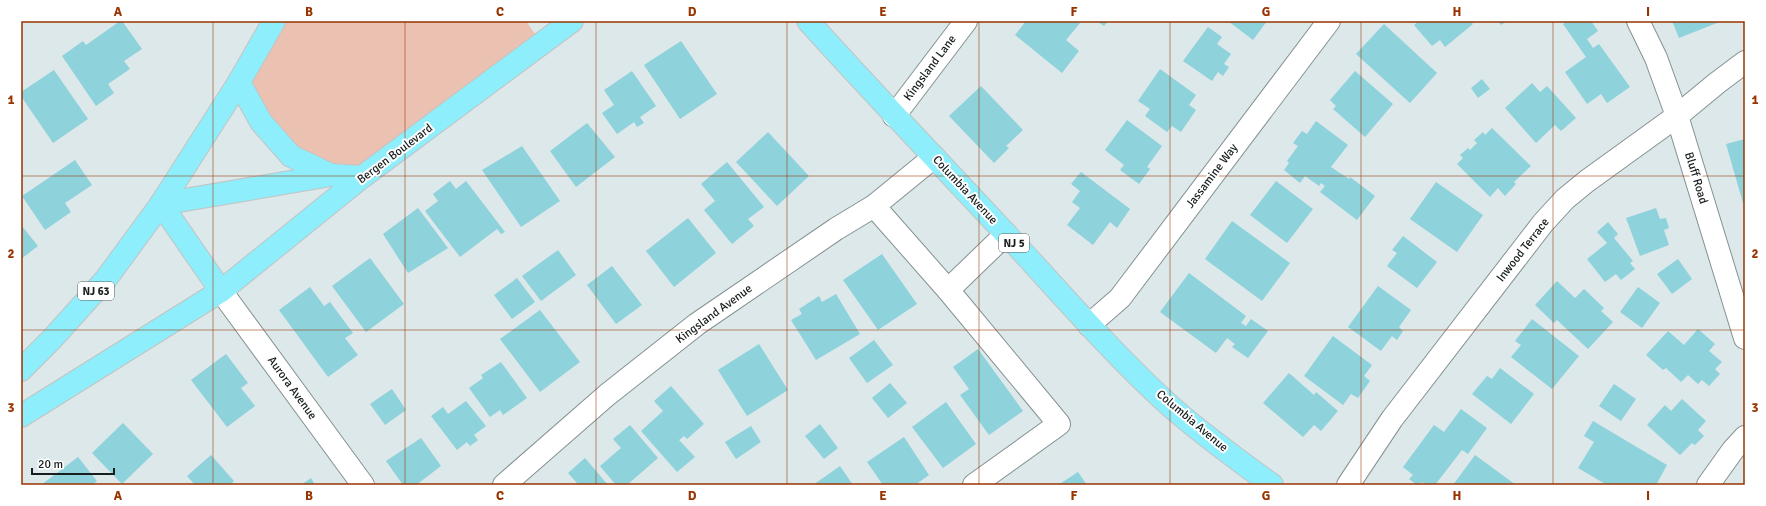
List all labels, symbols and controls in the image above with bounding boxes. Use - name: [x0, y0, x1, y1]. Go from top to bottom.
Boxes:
- text: A: [114, 4, 123, 20]
- text: B: [305, 4, 313, 20]
- text: C: [496, 4, 504, 20]
- text: D: [688, 4, 697, 20]
- text: E: [879, 4, 887, 20]
- text: F: [1071, 4, 1078, 20]
- text: G: [1262, 4, 1270, 20]
- text: H: [1453, 4, 1461, 20]
- text: I: [1646, 4, 1650, 20]
- street label: Kingsland Lane: [900, 32, 960, 104]
- text: 1: [7, 92, 15, 108]
- text: 1: [1751, 92, 1759, 108]
- street label: Bergen Boulevard: [354, 121, 436, 187]
- street label: Jassamine Way: [1183, 140, 1241, 211]
- street label: Bluff Road: [1681, 150, 1711, 206]
- street label: Columbia Avenue: [929, 152, 1001, 228]
- street label: Inwood Terrace: [1493, 215, 1553, 285]
- road number: NJ 5: [999, 234, 1029, 252]
- text: 2: [7, 246, 15, 262]
- text: 2: [1751, 246, 1759, 262]
- street label: Kingsland Avenue: [673, 281, 755, 347]
- road number: NJ 63: [78, 282, 114, 300]
- street label: Aurora Avenue: [264, 353, 320, 423]
- street label: Columbia Avenue: [1153, 387, 1231, 455]
- text: 3: [7, 400, 15, 416]
- text: 3: [1751, 400, 1759, 416]
- scale bar: [32, 450, 114, 476]
- text: 20 m: [38, 457, 63, 472]
- text: A: [114, 488, 123, 504]
- text: B: [305, 488, 313, 504]
- text: C: [496, 488, 504, 504]
- text: D: [688, 488, 697, 504]
- text: E: [879, 488, 887, 504]
- text: F: [1071, 488, 1078, 504]
- text: G: [1262, 488, 1270, 504]
- text: H: [1453, 488, 1461, 504]
- text: I: [1646, 488, 1650, 504]

